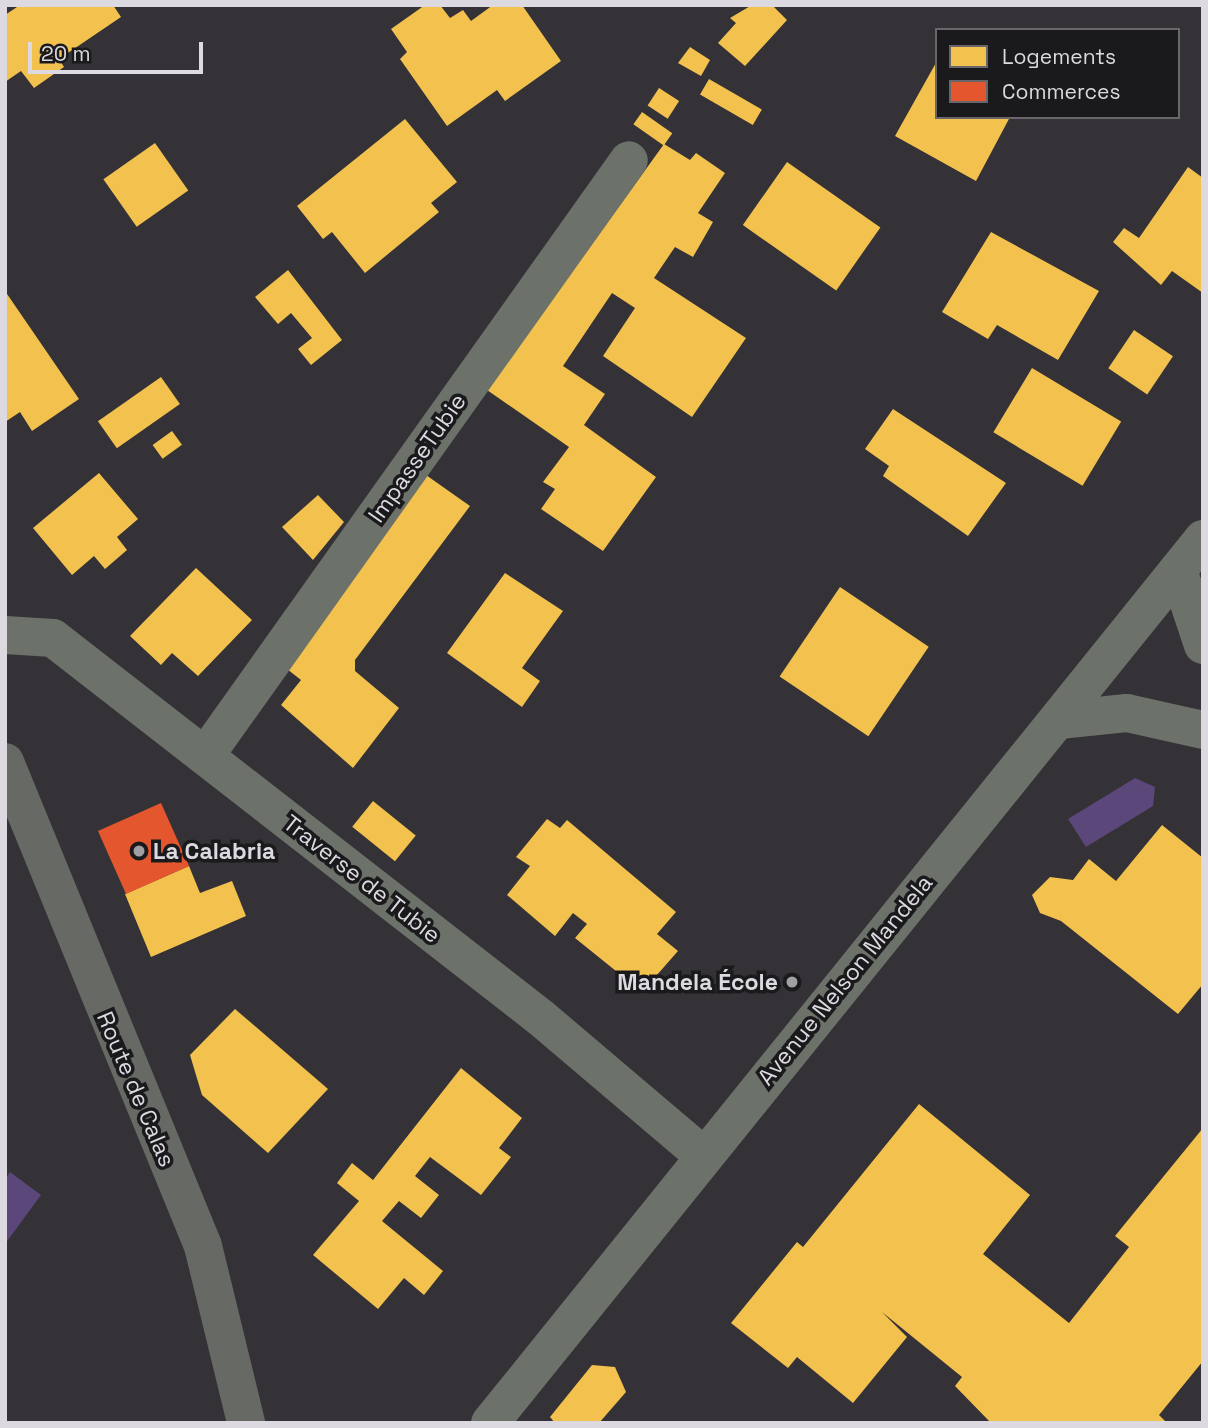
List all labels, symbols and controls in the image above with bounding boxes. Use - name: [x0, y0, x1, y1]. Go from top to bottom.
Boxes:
- scale bar: [32, 28, 206, 72]
- legend: [935, 28, 1180, 119]
- text: 20 m: [41, 40, 91, 67]
- text: Logements: [1002, 43, 1116, 70]
- text: Commerces: [1002, 78, 1121, 105]
- street label: ImpasseTubie: [362, 388, 472, 528]
- street label: Traverse de Tubie: [278, 809, 446, 949]
- place label: La Calabria: [153, 837, 275, 865]
- marker: La Calabria: [131, 843, 147, 859]
- street label: Avenue Nelson Mandela: [752, 869, 938, 1091]
- place label: Mandela École: [617, 968, 778, 996]
- marker: Mandela École: [784, 974, 800, 990]
- street label: Route de Calas: [91, 1007, 181, 1171]

